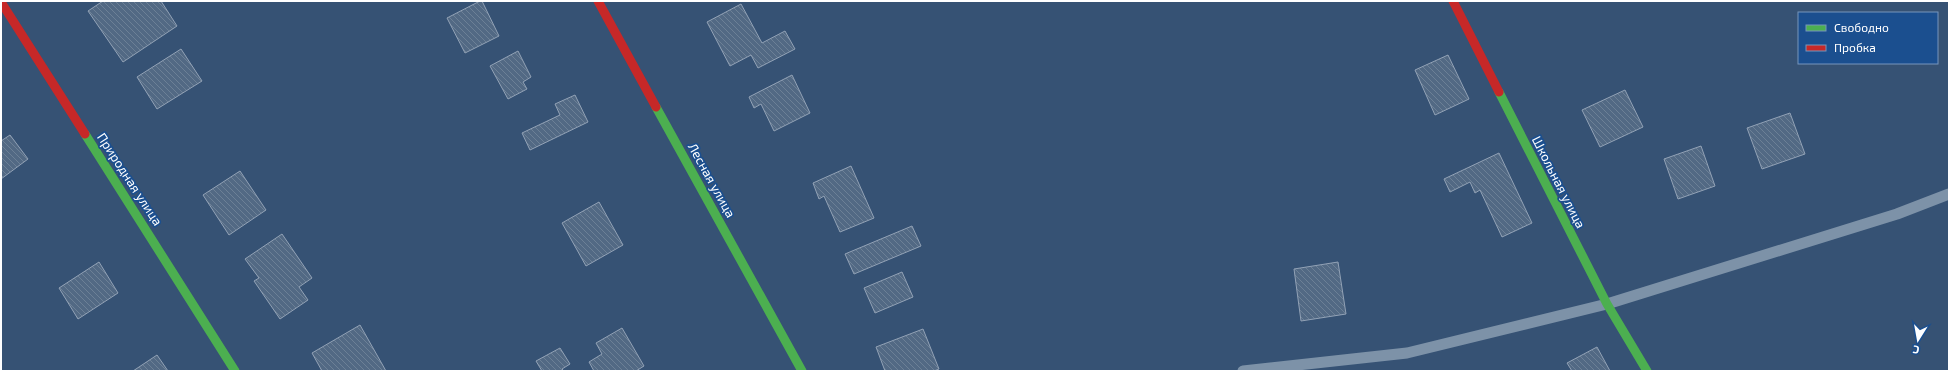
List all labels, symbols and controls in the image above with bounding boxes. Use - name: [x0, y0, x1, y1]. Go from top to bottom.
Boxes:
- legend: [1798, 12, 1938, 64]
- text: Свободно: [1834, 20, 1889, 34]
- text: Пробка: [1834, 40, 1876, 54]
- street label: Природная улица: [94, 130, 166, 228]
- street label: Школьная улица: [1529, 133, 1589, 231]
- street label: Лесная улица: [685, 140, 739, 220]
- north arrow: [1898, 320, 1938, 360]
- text: С: [1911, 343, 1920, 357]

